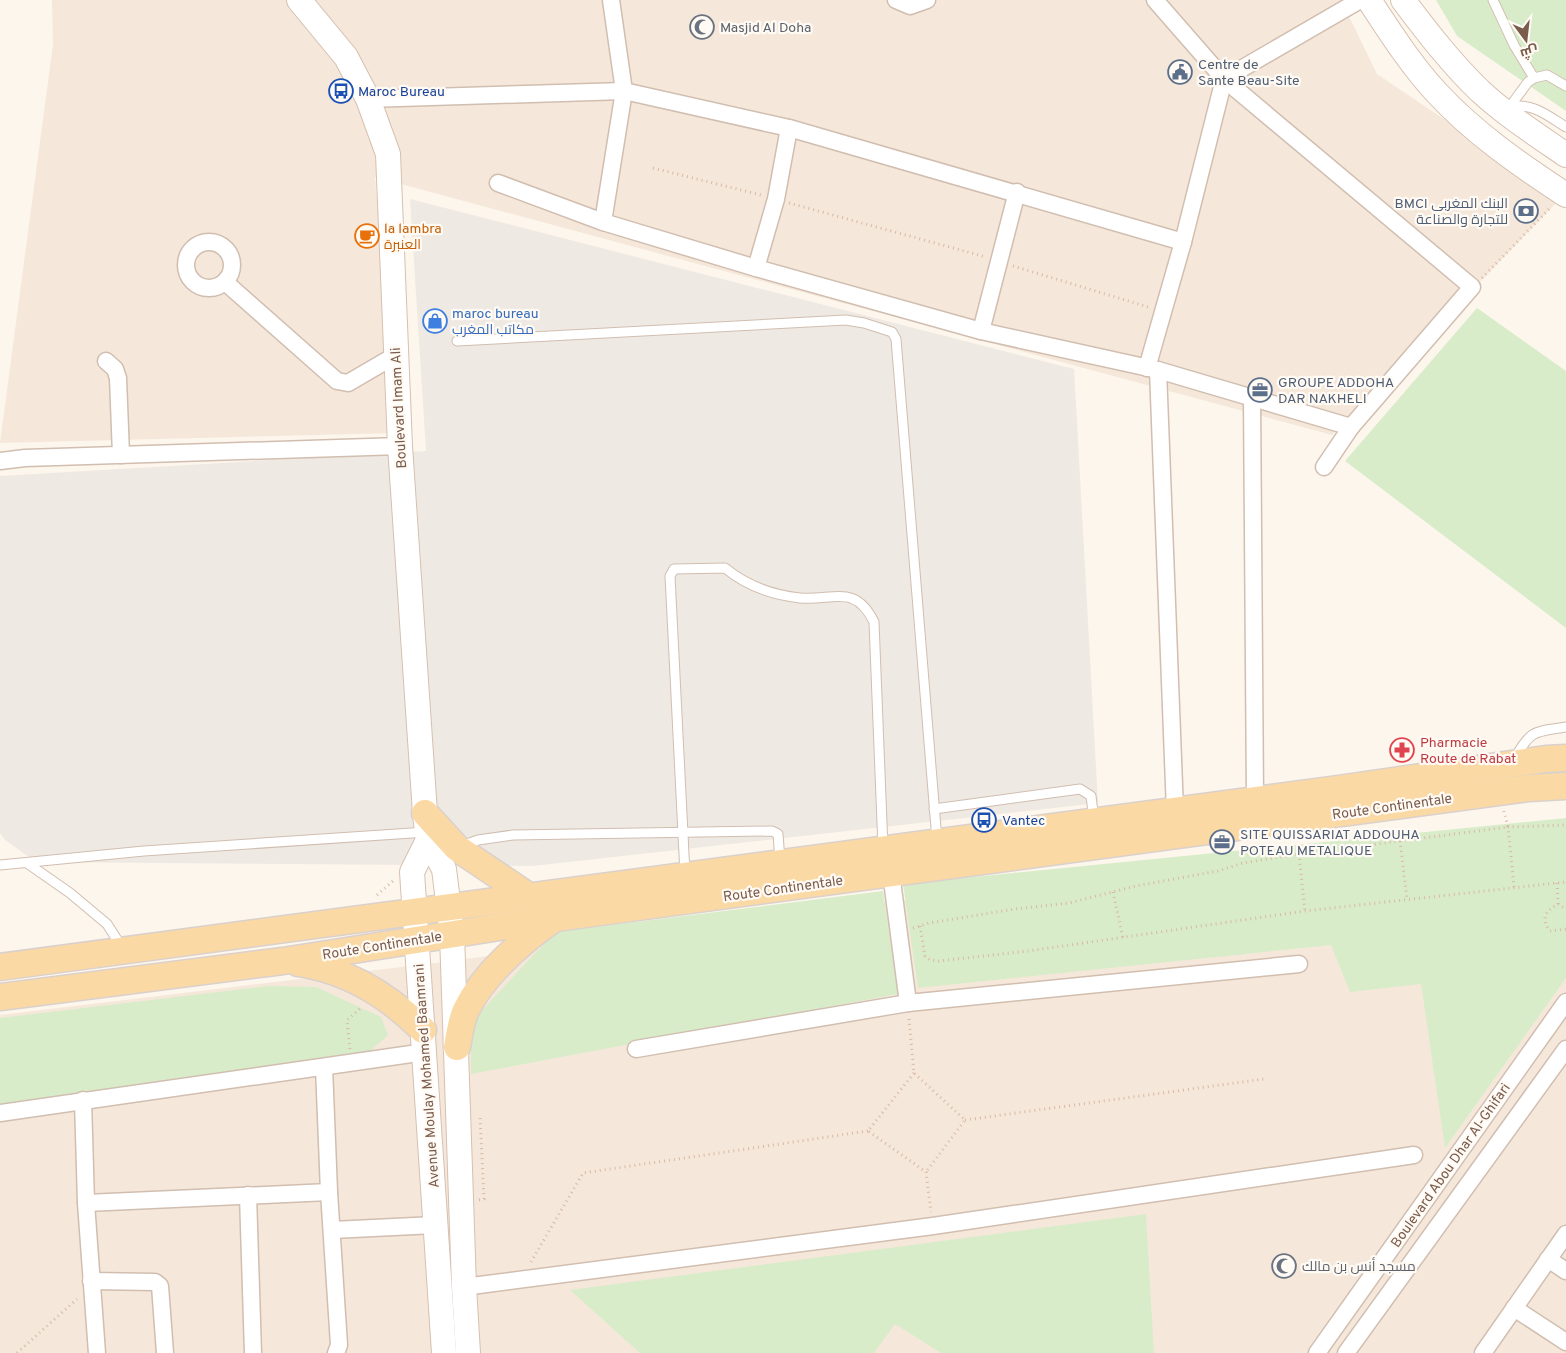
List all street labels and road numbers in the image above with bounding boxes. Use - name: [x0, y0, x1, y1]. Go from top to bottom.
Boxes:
- street label: Boulevard Imam Ali: [388, 347, 411, 469]
- street label: Route Continentale: [1331, 791, 1453, 824]
- street label: Route Continentale: [722, 873, 844, 906]
- street label: Route Continentale: [321, 929, 443, 964]
- street label: Avenue Moulay Mohamed Baamrani: [411, 963, 444, 1189]
- street label: Boulevard Abou Dhar Al-Ghifari: [1388, 1080, 1515, 1251]

